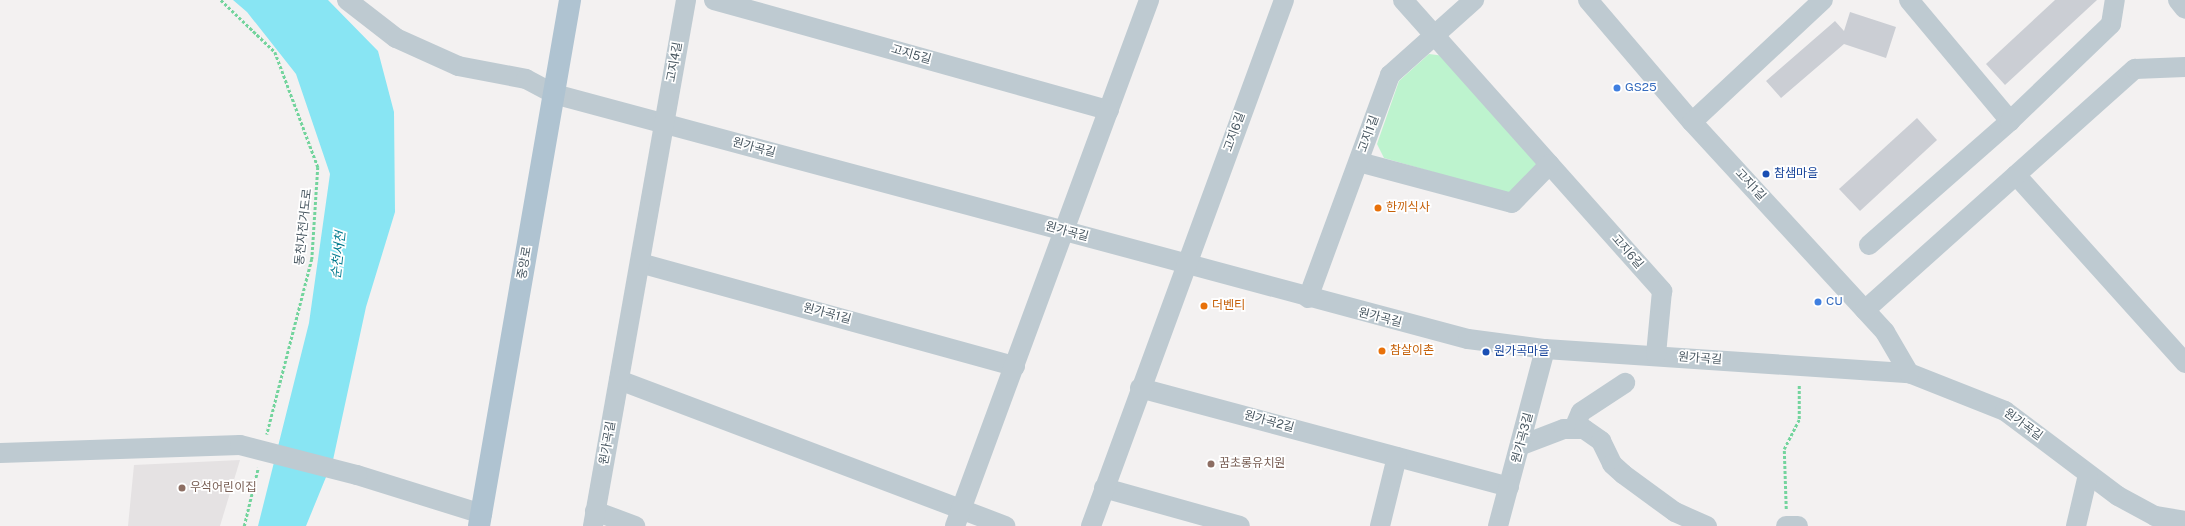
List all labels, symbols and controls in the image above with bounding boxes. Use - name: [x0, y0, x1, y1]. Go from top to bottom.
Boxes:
- street label: 고지4길: [664, 41, 686, 83]
- street label: 고지5길: [889, 42, 933, 68]
- place label: GS25: [1625, 81, 1657, 95]
- marker: GS25: [1612, 83, 1622, 93]
- street label: 고지6길: [1221, 110, 1249, 154]
- street label: 고지1길: [1356, 114, 1382, 154]
- street label: 원가곡길: [731, 135, 777, 161]
- street label: 고지1길: [1732, 166, 1768, 204]
- place label: 참샘마을: [1774, 167, 1818, 181]
- marker: 참샘마을: [1761, 169, 1771, 179]
- street label: 동천자전거도로: [293, 188, 315, 266]
- place label: 한끼식사: [1386, 201, 1430, 215]
- marker: 한끼식사: [1373, 203, 1383, 213]
- street label: 원가곡길: [1044, 219, 1090, 245]
- water label: 순천서천: [329, 230, 349, 280]
- street label: 고지6길: [1608, 232, 1646, 272]
- street label: 중앙로: [515, 245, 535, 281]
- place label: CU: [1826, 295, 1843, 309]
- marker: CU: [1813, 297, 1823, 307]
- place label: 더벤티: [1212, 299, 1245, 313]
- street label: 원가곡1길: [801, 301, 853, 327]
- marker: 더벤티: [1199, 301, 1209, 311]
- street label: 원가곡길: [1357, 306, 1403, 330]
- place label: 참살이촌: [1390, 344, 1434, 358]
- place label: 원가곡마을: [1494, 345, 1549, 359]
- marker: 참살이촌: [1377, 346, 1387, 356]
- marker: 원가곡마을: [1481, 347, 1491, 357]
- street label: 원가곡길: [1677, 350, 1723, 368]
- street label: 원가곡길: [2001, 406, 2045, 444]
- street label: 원가곡2길: [1242, 408, 1296, 436]
- street label: 원가곡3길: [1509, 411, 1537, 465]
- street label: 원가곡길: [597, 420, 619, 466]
- place label: 꿈초롱유치원: [1219, 457, 1285, 471]
- marker: 꿈초롱유치원: [1206, 459, 1216, 469]
- place label: 우석어린이집: [190, 481, 256, 495]
- marker: 우석어린이집: [177, 483, 187, 493]

